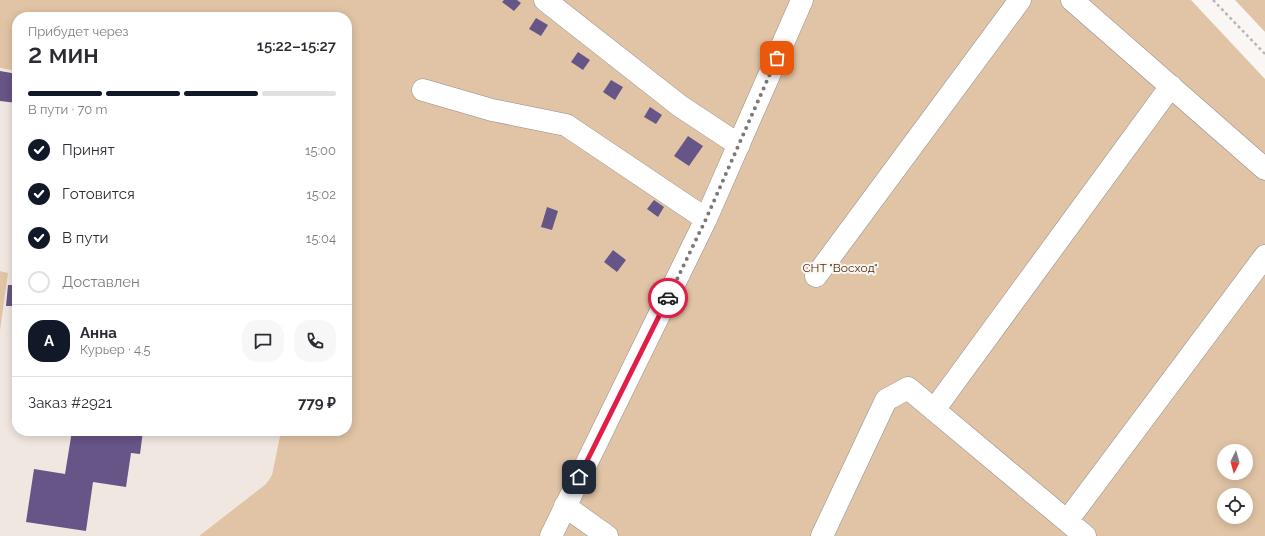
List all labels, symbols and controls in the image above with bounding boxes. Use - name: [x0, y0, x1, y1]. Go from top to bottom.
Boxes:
- text: Прибудет через: [28, 24, 128, 39]
- text: 15:22–15:27: [257, 37, 336, 55]
- text: 2 мин: [28, 39, 99, 69]
- pin: [760, 41, 794, 75]
- icon: bag: [766, 47, 788, 69]
- text: В пути · 70 m: [28, 102, 108, 117]
- icon: check: [28, 139, 50, 161]
- text: Принят: [62, 141, 115, 159]
- text: 15:00: [305, 143, 336, 158]
- icon: check: [28, 183, 50, 205]
- text: Готовится: [62, 185, 135, 203]
- text: 15:02: [306, 187, 336, 202]
- icon: check: [28, 227, 50, 249]
- text: В пути: [62, 229, 109, 247]
- text: 15:04: [306, 231, 336, 246]
- park label: СНТ "Восход": [802, 261, 878, 275]
- text: Доставлен: [62, 273, 140, 291]
- courier: [648, 278, 688, 318]
- icon: car: [657, 287, 679, 309]
- button: chat: [242, 320, 284, 362]
- button: phone: [294, 320, 336, 362]
- text: Анна: [80, 324, 117, 342]
- text: А: [44, 332, 54, 350]
- text: Курьер · 4.5: [80, 342, 151, 357]
- text: Заказ #2921: [28, 394, 112, 412]
- text: 779 ₽: [298, 394, 336, 412]
- north arrow: [1217, 444, 1253, 480]
- map controls: [1217, 444, 1253, 524]
- pin: [562, 460, 596, 494]
- icon: home: [568, 466, 590, 488]
- button: locate: [1217, 488, 1253, 524]

